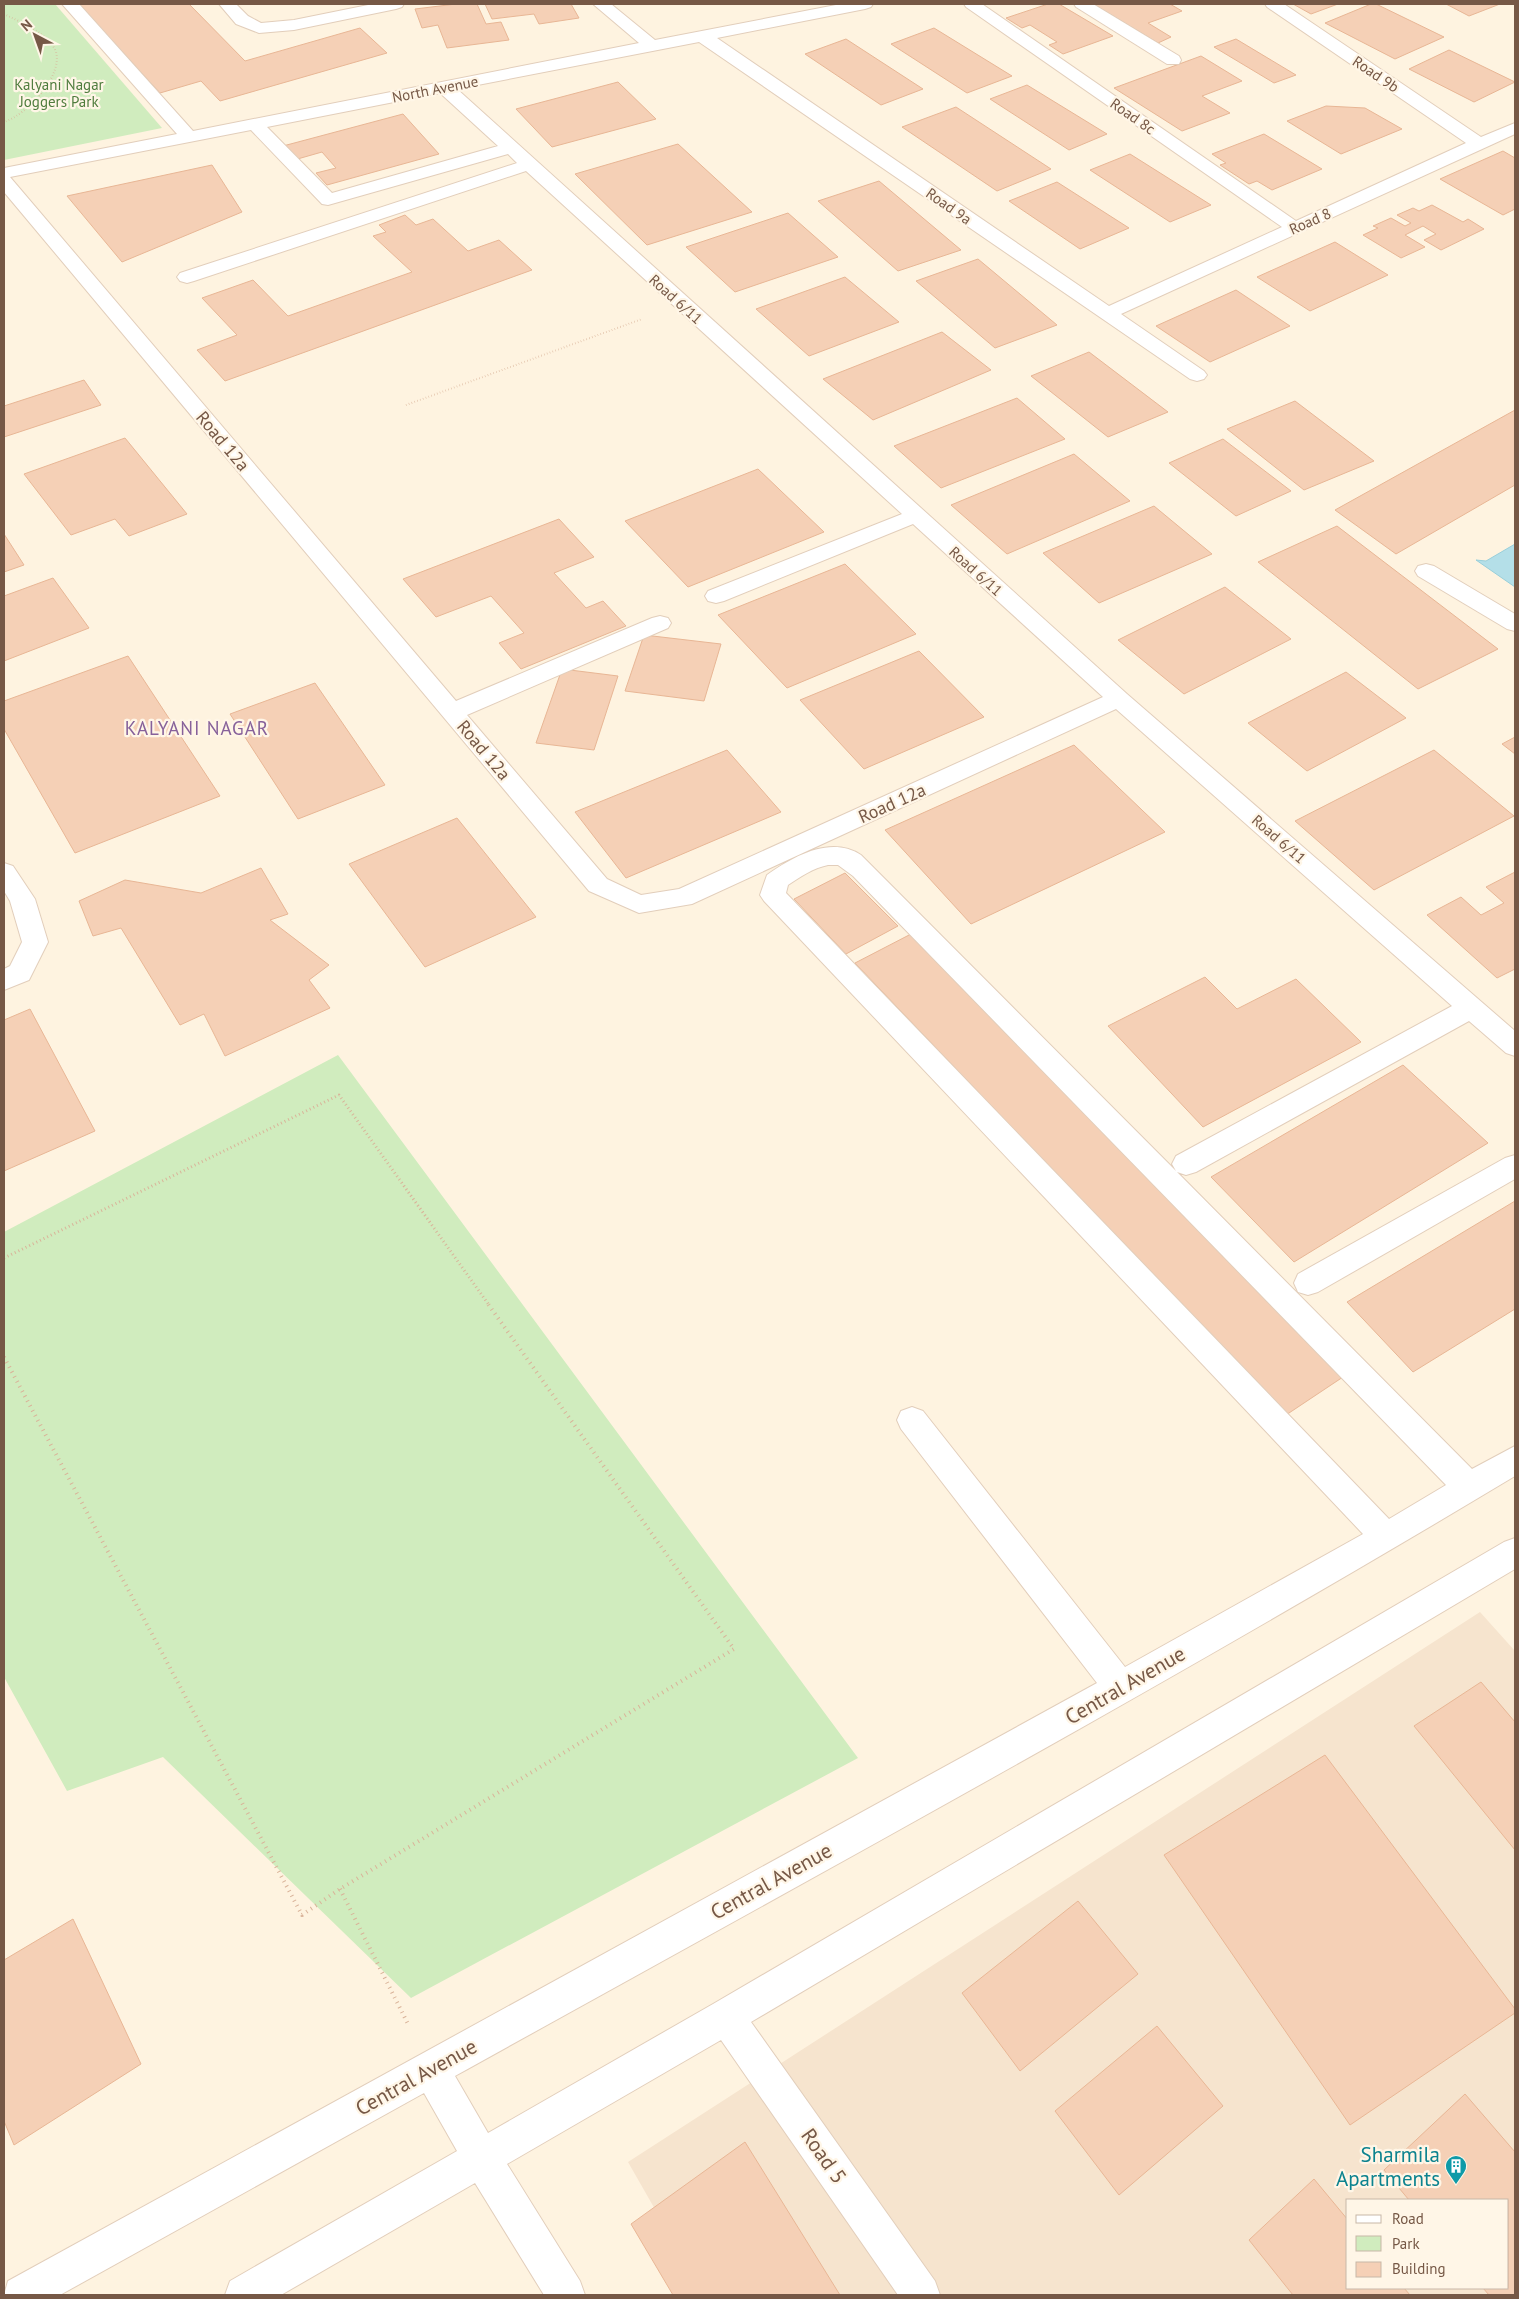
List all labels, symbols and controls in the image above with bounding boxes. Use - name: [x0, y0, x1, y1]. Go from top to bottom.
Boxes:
- north arrow: [10, 10, 60, 60]
- text: N: [17, 15, 36, 35]
- street label: Road 9b: [1349, 52, 1403, 96]
- street label: North Avenue: [390, 71, 480, 107]
- park label: Kalyani Nagar Joggers Park: [14, 75, 104, 111]
- street label: Road 8c: [1107, 94, 1159, 138]
- street label: Road 9a: [923, 183, 975, 229]
- street label: Road 8: [1286, 203, 1334, 239]
- street label: Road 6/11: [645, 270, 707, 328]
- street label: Road 12a: [191, 406, 255, 476]
- street label: Road 6/11: [945, 542, 1007, 600]
- street label: Road 12a: [452, 715, 516, 785]
- district label: KALYANI NAGAR: [125, 716, 269, 740]
- street label: Road 12a: [855, 778, 929, 828]
- street label: Road 6/11: [1248, 810, 1310, 868]
- street label: Central Avenue: [1060, 1640, 1190, 1730]
- street label: Central Avenue: [706, 1837, 836, 1925]
- street label: Central Avenue: [351, 2033, 481, 2121]
- street label: Road 5: [795, 2123, 853, 2189]
- place label: Sharmila Apartments: [1336, 2141, 1440, 2192]
- building icon: Sharmila Apartments: [1444, 2154, 1468, 2185]
- legend: [1346, 2199, 1509, 2289]
- text: Road: [1392, 2209, 1424, 2228]
- text: Park: [1392, 2234, 1420, 2253]
- text: Building: [1392, 2259, 1446, 2278]

